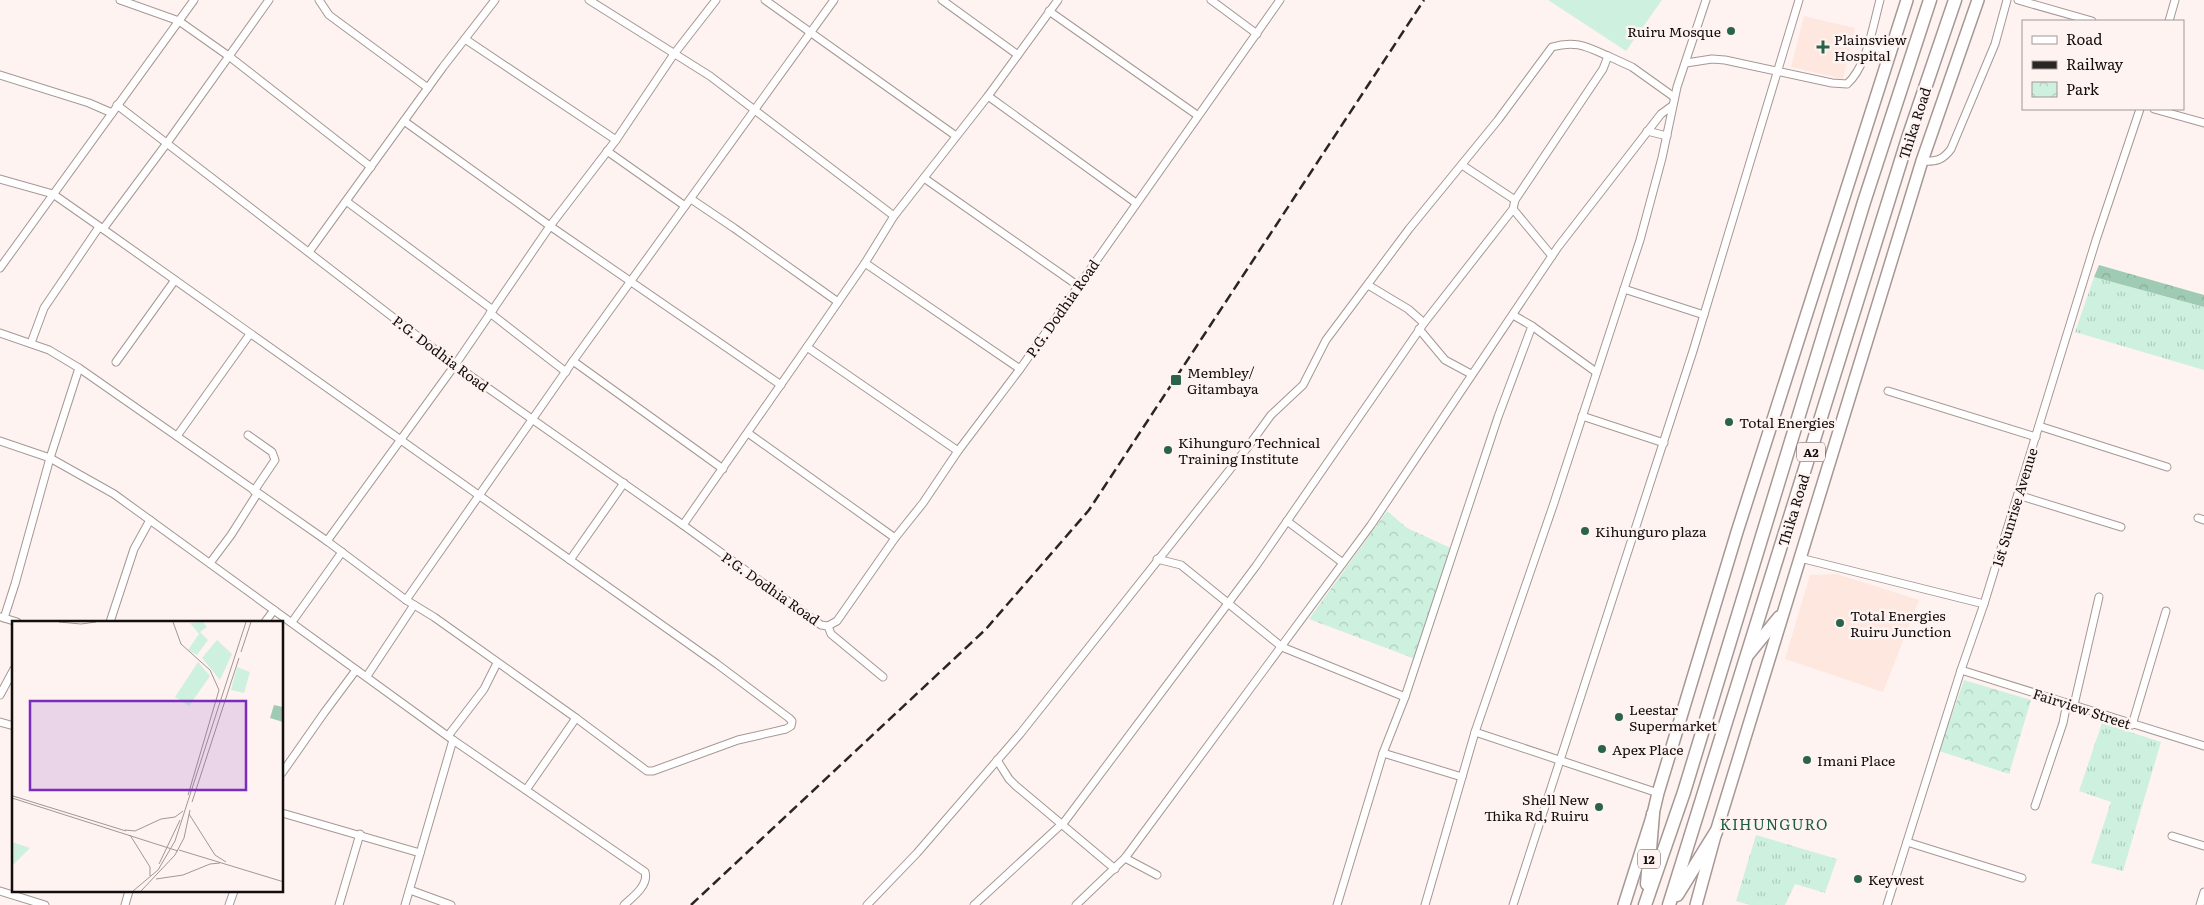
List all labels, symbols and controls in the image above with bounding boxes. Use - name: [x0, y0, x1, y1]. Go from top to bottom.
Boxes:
- legend: [2022, 20, 2184, 110]
- place label: Ruiru Mosque: [1627, 21, 1721, 41]
- marker: Ruiru Mosque: [1725, 25, 1737, 37]
- text: Road: [2066, 27, 2102, 50]
- place label: Plainsview Hospital: [1834, 29, 1907, 65]
- marker: Plainsview Hospital: [1816, 40, 1830, 54]
- text: Railway: [2066, 52, 2124, 75]
- text: Park: [2066, 77, 2100, 100]
- street label: Thika Road: [1893, 84, 1935, 162]
- street label: P.G. Dodhia Road: [1021, 255, 1104, 361]
- street label: P.G. Dodhia Road: [389, 310, 493, 396]
- place label: Membley/ Gitambaya: [1187, 362, 1259, 398]
- marker: Membley/ Gitambaya: [1169, 373, 1183, 387]
- place label: Total Energies: [1739, 412, 1835, 432]
- marker: Total Energies: [1723, 416, 1735, 428]
- place label: Kihunguro Technical Training Institute: [1178, 432, 1321, 468]
- road number: A2: [1797, 442, 1825, 462]
- marker: Kihunguro Technical Training Institute: [1162, 444, 1174, 456]
- street label: 1st Sunrise Avenue: [1986, 445, 2042, 569]
- street label: Thika Road: [1773, 471, 1814, 549]
- place label: Kihunguro plaza: [1595, 521, 1707, 541]
- marker: Kihunguro plaza: [1579, 525, 1591, 537]
- street label: P.G. Dodhia Road: [718, 547, 824, 630]
- place label: Total Energies Ruiru Junction: [1850, 605, 1951, 641]
- marker: Total Energies Ruiru Junction: [1834, 617, 1846, 629]
- inset map: [12, 621, 284, 892]
- street label: Fairview Street: [2030, 683, 2134, 733]
- place label: Leestar Supermarket: [1629, 699, 1717, 735]
- marker: Leestar Supermarket: [1613, 711, 1625, 723]
- place label: Apex Place: [1612, 739, 1683, 759]
- marker: Apex Place: [1596, 743, 1608, 755]
- place label: Imani Place: [1817, 750, 1895, 770]
- marker: Imani Place: [1801, 754, 1813, 766]
- place label: Shell New Thika Rd, Ruiru: [1484, 789, 1589, 825]
- marker: Shell New Thika Rd, Ruiru: [1593, 801, 1605, 813]
- district label: KIHUNGURO: [1720, 812, 1828, 835]
- road number: 12: [1638, 850, 1660, 869]
- place label: Keywest: [1868, 869, 1924, 889]
- marker: Keywest: [1852, 873, 1864, 885]

